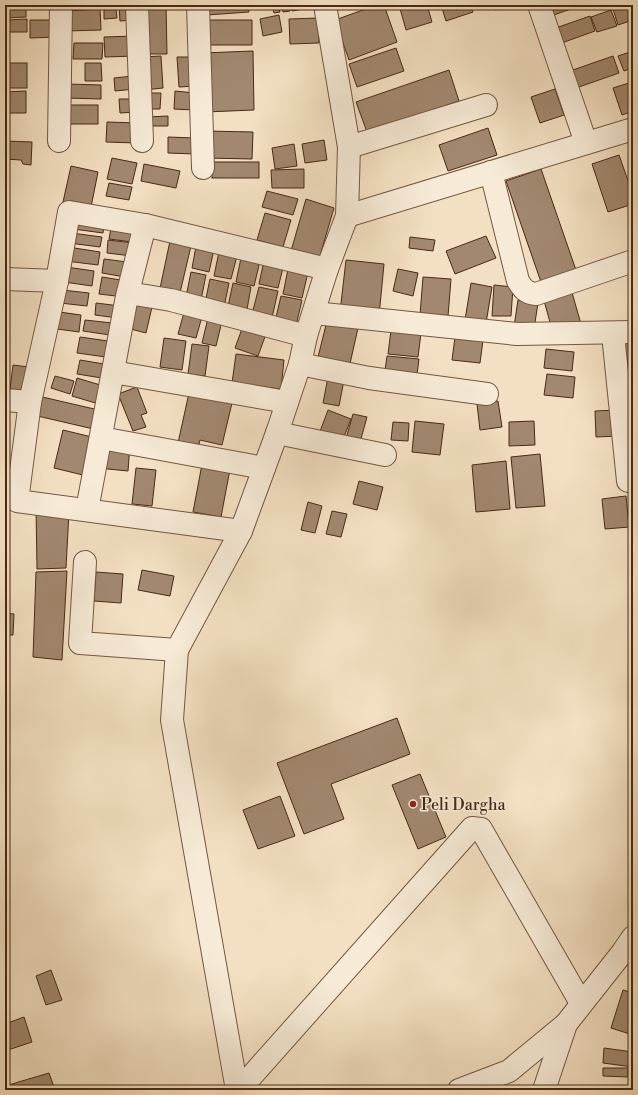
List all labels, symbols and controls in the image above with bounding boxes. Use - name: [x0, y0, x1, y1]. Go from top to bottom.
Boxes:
- place label: Peli Dargha: [421, 795, 506, 815]
- marker: Peli Dargha: [408, 799, 418, 809]

